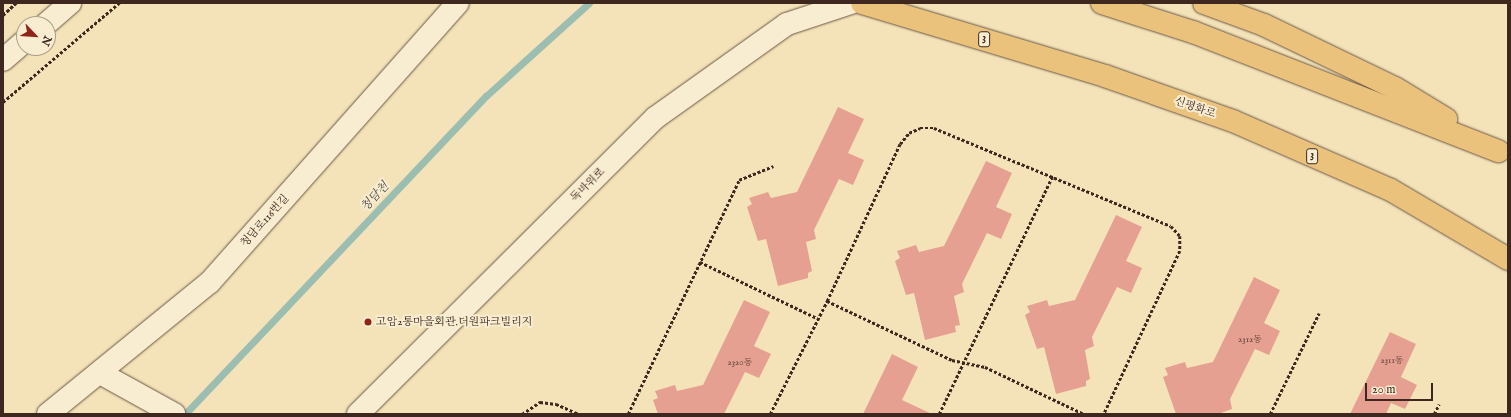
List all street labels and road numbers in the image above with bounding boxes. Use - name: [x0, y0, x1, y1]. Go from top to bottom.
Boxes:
- road number: 3: [978, 31, 990, 47]
- street label: 신평화로: [1173, 95, 1217, 121]
- road number: 3: [1306, 148, 1318, 164]
- street label: 독바위로: [568, 165, 608, 205]
- street label: 청담로116번길: [238, 192, 292, 250]

